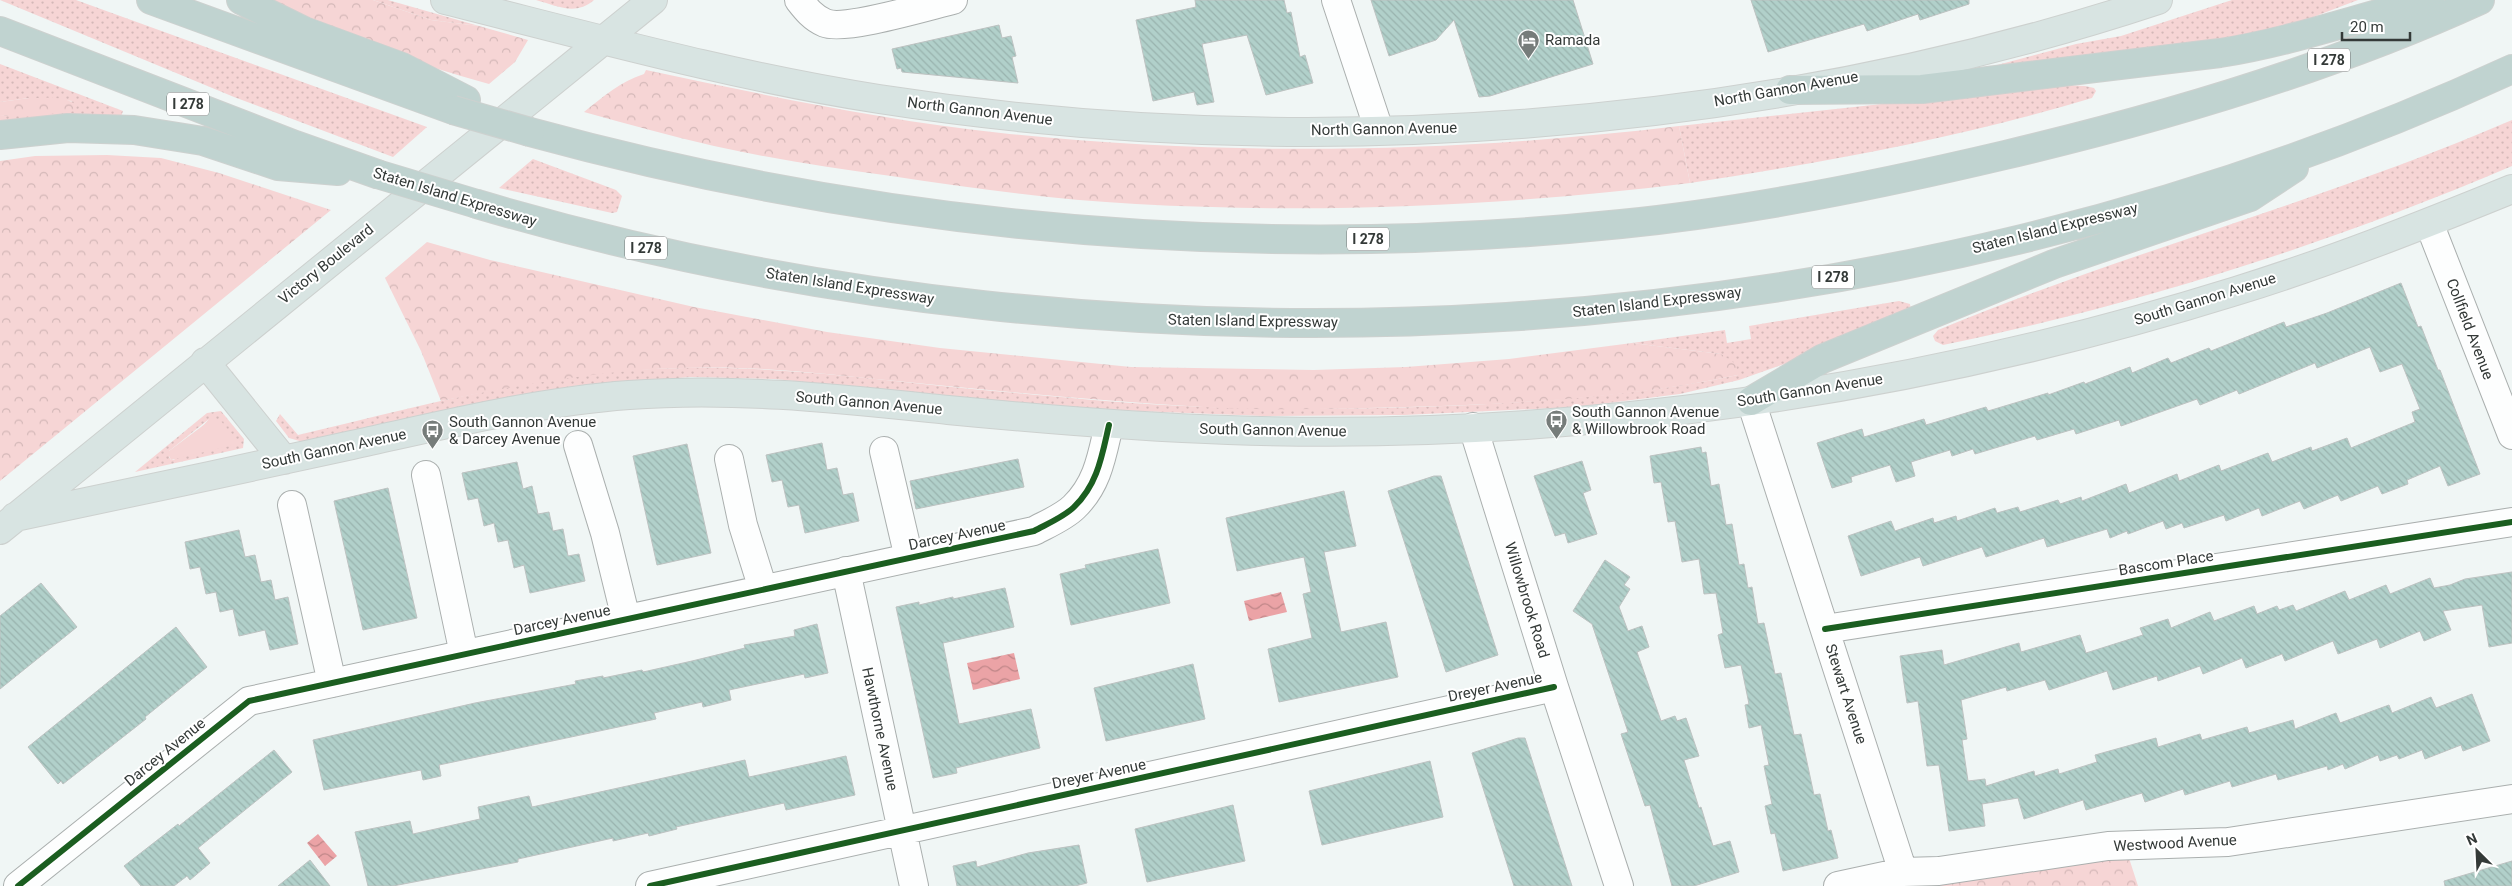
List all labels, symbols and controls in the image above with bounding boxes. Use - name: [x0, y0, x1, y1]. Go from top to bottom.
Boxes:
- scale bar: [2342, 10, 2410, 42]
- text: 20 m: [2350, 18, 2384, 36]
- hotel icon: Ramada: [1517, 28, 1541, 59]
- place label: Ramada: [1545, 31, 1600, 49]
- road number: I 278: [2308, 48, 2350, 72]
- street label: North Gannon Avenue: [1712, 67, 1860, 111]
- road number: I 278: [167, 92, 209, 116]
- street label: North Gannon Avenue: [906, 93, 1054, 129]
- street label: North Gannon Avenue: [1311, 119, 1457, 139]
- street label: Staten Island Expressway: [371, 164, 539, 230]
- street label: Staten Island Expressway: [1970, 199, 2140, 257]
- street label: Victory Boulevard: [275, 220, 377, 308]
- road number: I 278: [1347, 228, 1389, 250]
- road number: I 278: [625, 237, 667, 260]
- street label: Staten Island Expressway: [765, 264, 935, 308]
- road number: I 278: [1812, 266, 1854, 288]
- street label: South Gannon Avenue: [2132, 269, 2278, 329]
- street label: Collfield Avenue: [2442, 276, 2498, 382]
- street label: Staten Island Expressway: [1571, 283, 1743, 321]
- street label: Staten Island Expressway: [1168, 311, 1338, 331]
- street label: South Gannon Avenue: [1736, 370, 1884, 410]
- street label: South Gannon Avenue: [795, 388, 943, 418]
- place label: South Gannon Avenue & Willowbrook Road: [1572, 403, 1719, 438]
- bus stop icon: South Gannon Avenue & Willowbrook Road: [1544, 409, 1568, 440]
- place label: South Gannon Avenue & Darcey Avenue: [449, 413, 596, 448]
- bus stop icon: South Gannon Avenue & Darcey Avenue: [421, 419, 445, 450]
- street label: South Gannon Avenue: [1199, 420, 1347, 440]
- street label: South Gannon Avenue: [260, 425, 408, 473]
- street label: Darcey Avenue: [907, 516, 1007, 554]
- street label: Willowbrook Road: [1501, 540, 1553, 660]
- street label: Bascom Place: [2117, 547, 2215, 579]
- street label: Darcey Avenue: [512, 601, 612, 639]
- street label: Stewart Avenue: [1821, 642, 1871, 746]
- street label: Hawthorne Avenue: [858, 666, 902, 793]
- street label: Dreyer Avenue: [1446, 668, 1544, 706]
- street label: Darcey Avenue: [121, 714, 209, 790]
- street label: Dreyer Avenue: [1050, 755, 1148, 793]
- north arrow: [2452, 826, 2502, 876]
- text: N: [2464, 830, 2479, 848]
- street label: Westwood Avenue: [2113, 831, 2237, 855]

